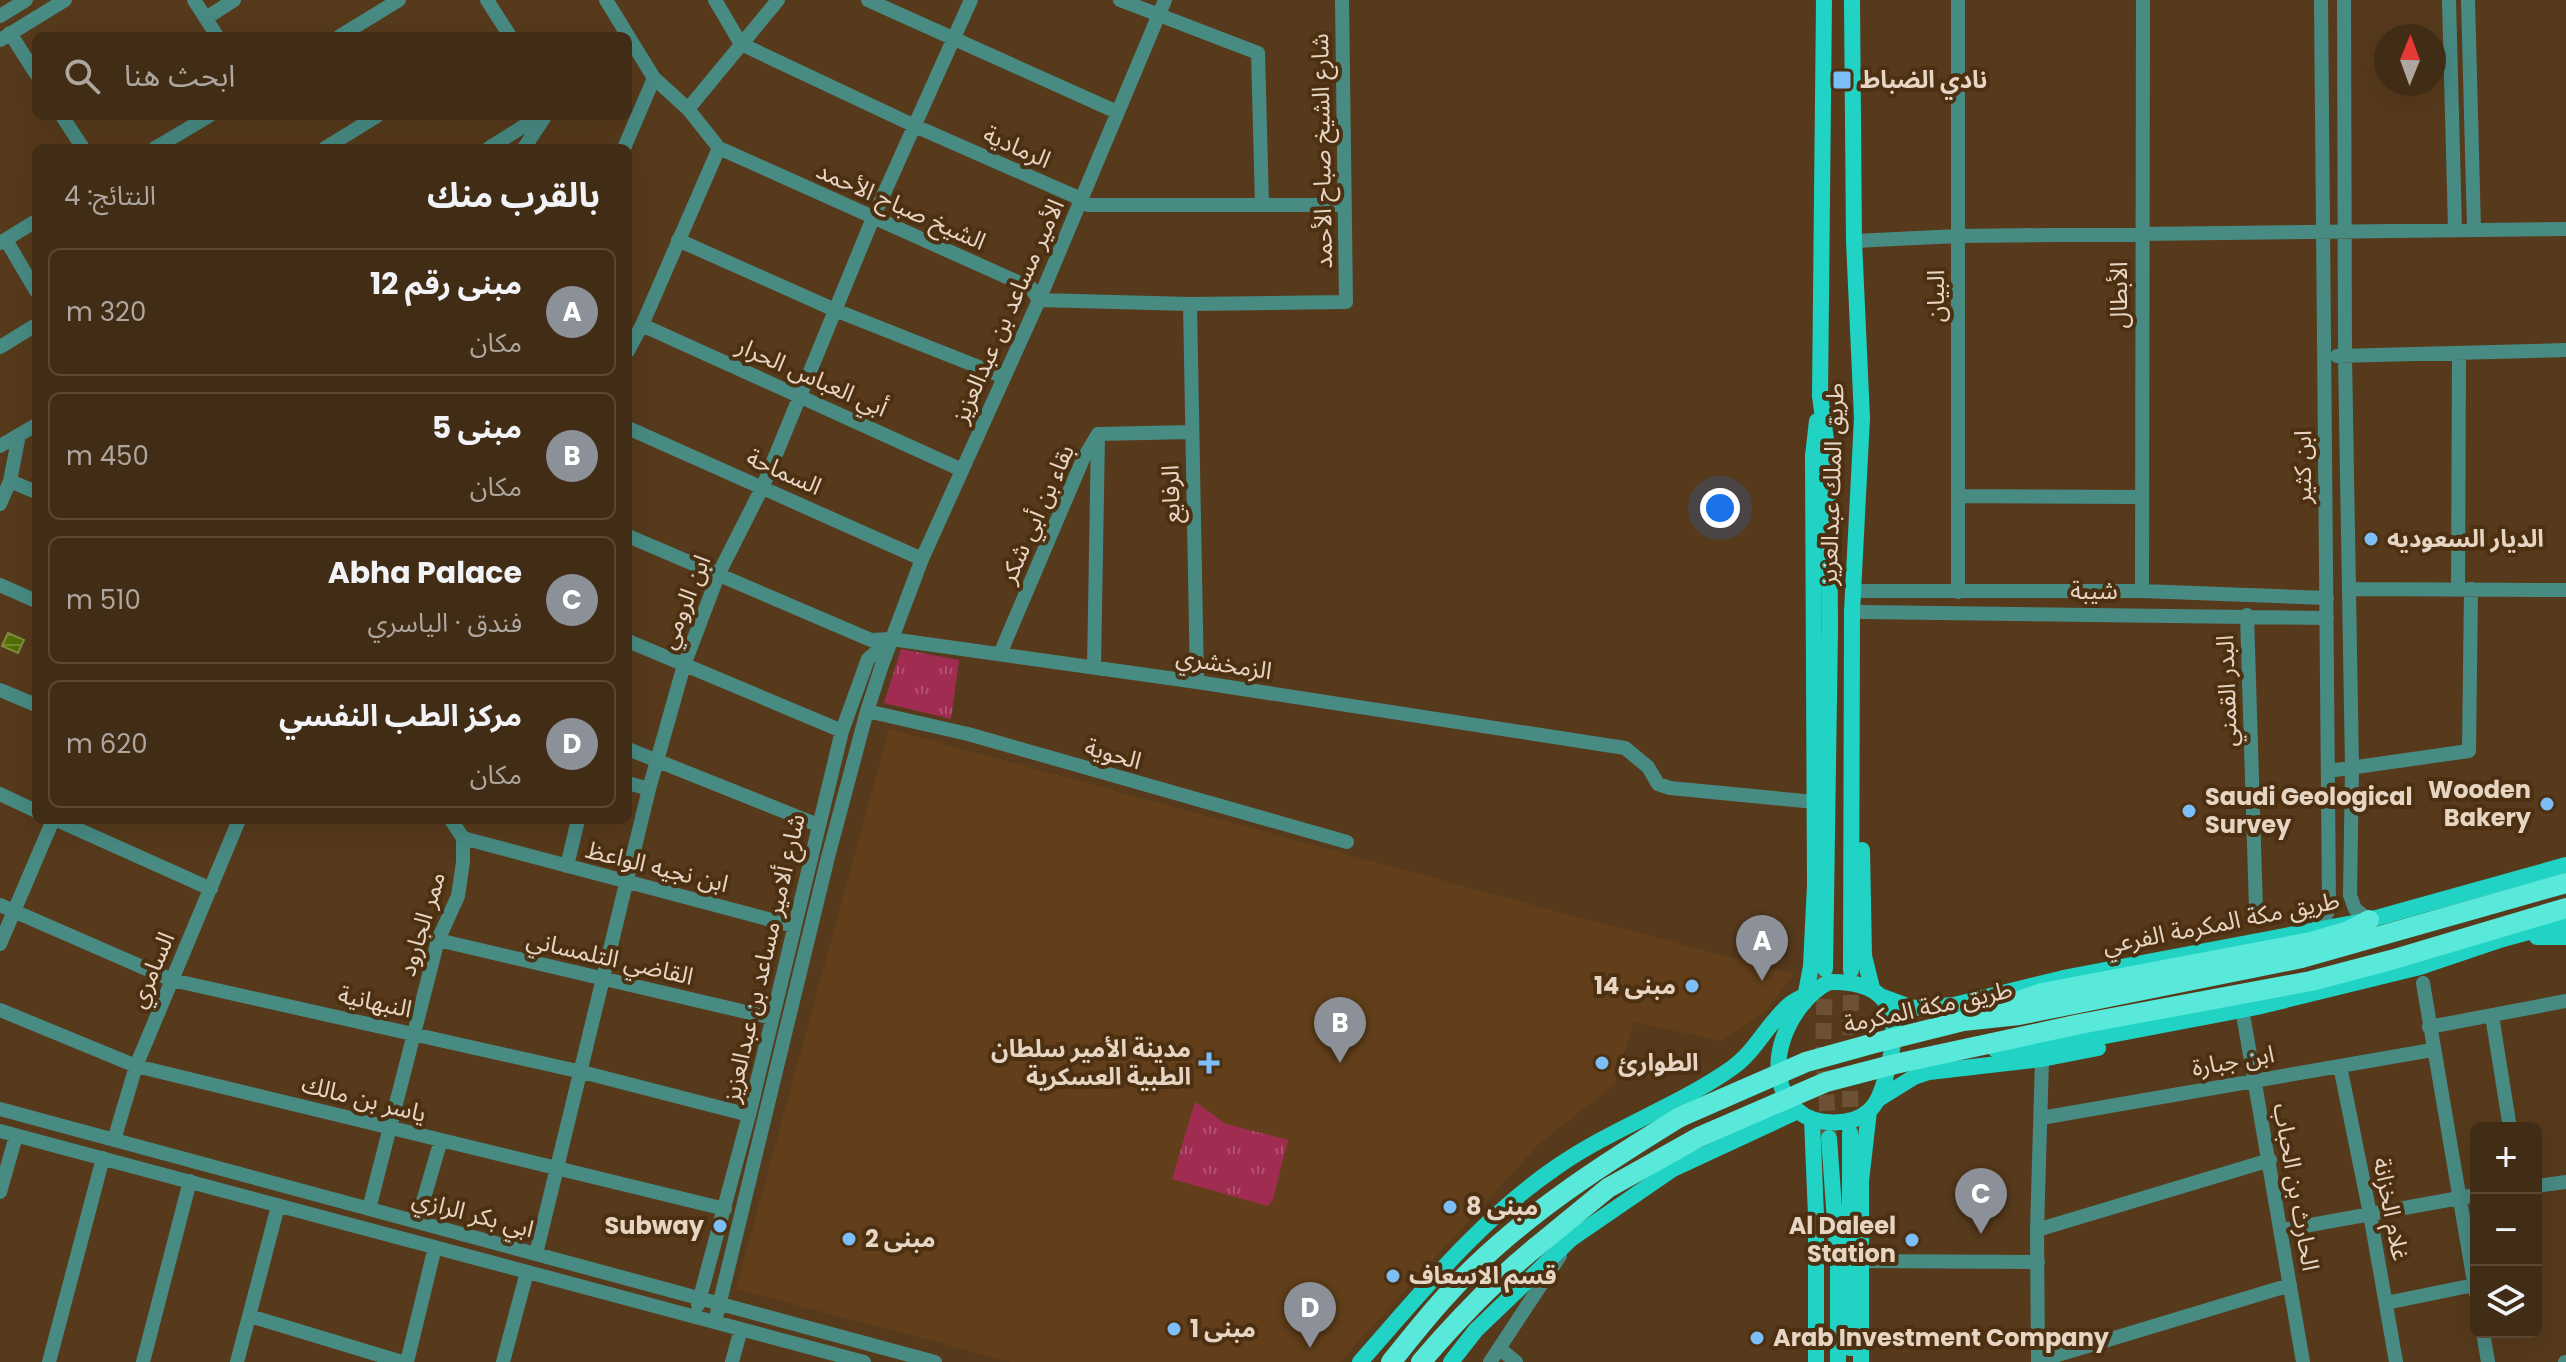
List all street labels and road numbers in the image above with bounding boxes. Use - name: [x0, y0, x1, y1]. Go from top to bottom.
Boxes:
- street label: شارع الشيخ صباح الأحمد: [1303, 33, 1341, 269]
- street label: الرمادية: [978, 117, 1056, 176]
- street label: الشيخ صباح الأحمد: [811, 153, 991, 259]
- street label: الأمير مساعد بن عبدالعزيز: [943, 194, 1072, 429]
- street label: الأبطال: [2102, 262, 2135, 328]
- street label: البيان: [1919, 270, 1952, 322]
- street label: أبي العباس الحرار: [730, 328, 893, 427]
- street label: طريق الملك عبدالعزيز: [1811, 382, 1852, 587]
- street label: ابن كثير: [2286, 430, 2319, 505]
- street label: بقاء بن أبي شكر: [991, 439, 1084, 590]
- street label: السماحة: [741, 440, 827, 503]
- street label: الرفايع: [1153, 465, 1189, 523]
- street label: ابن الرومي: [651, 550, 721, 655]
- street label: شيبة: [2070, 574, 2118, 607]
- street label: البدر القمني: [2208, 634, 2248, 747]
- street label: الزمخشري: [1173, 640, 1274, 690]
- street label: الحوية: [1081, 730, 1145, 777]
- street label: شارع ألامير مساعد بن عبدالعزيز: [714, 811, 814, 1106]
- street label: ابن نجيه الواعظ: [582, 833, 732, 900]
- street label: ممر الجارود: [390, 868, 453, 980]
- street label: طريق مكة المكرمة الفرعي: [2100, 883, 2343, 964]
- street label: القاضي التلمساني: [523, 922, 697, 995]
- street label: السامري: [121, 927, 185, 1014]
- street label: طريق مكة المكرمة: [1840, 973, 2015, 1040]
- street label: النبهانية: [335, 978, 415, 1025]
- street label: ابن جبارة: [2189, 1037, 2277, 1084]
- street label: ياسر بن مالك: [298, 1067, 430, 1130]
- street label: الحارث بن الحباب: [2265, 1100, 2327, 1273]
- street label: غلام الخزانة: [2363, 1154, 2418, 1264]
- street label: ابي بكر الرازي: [408, 1181, 537, 1248]

